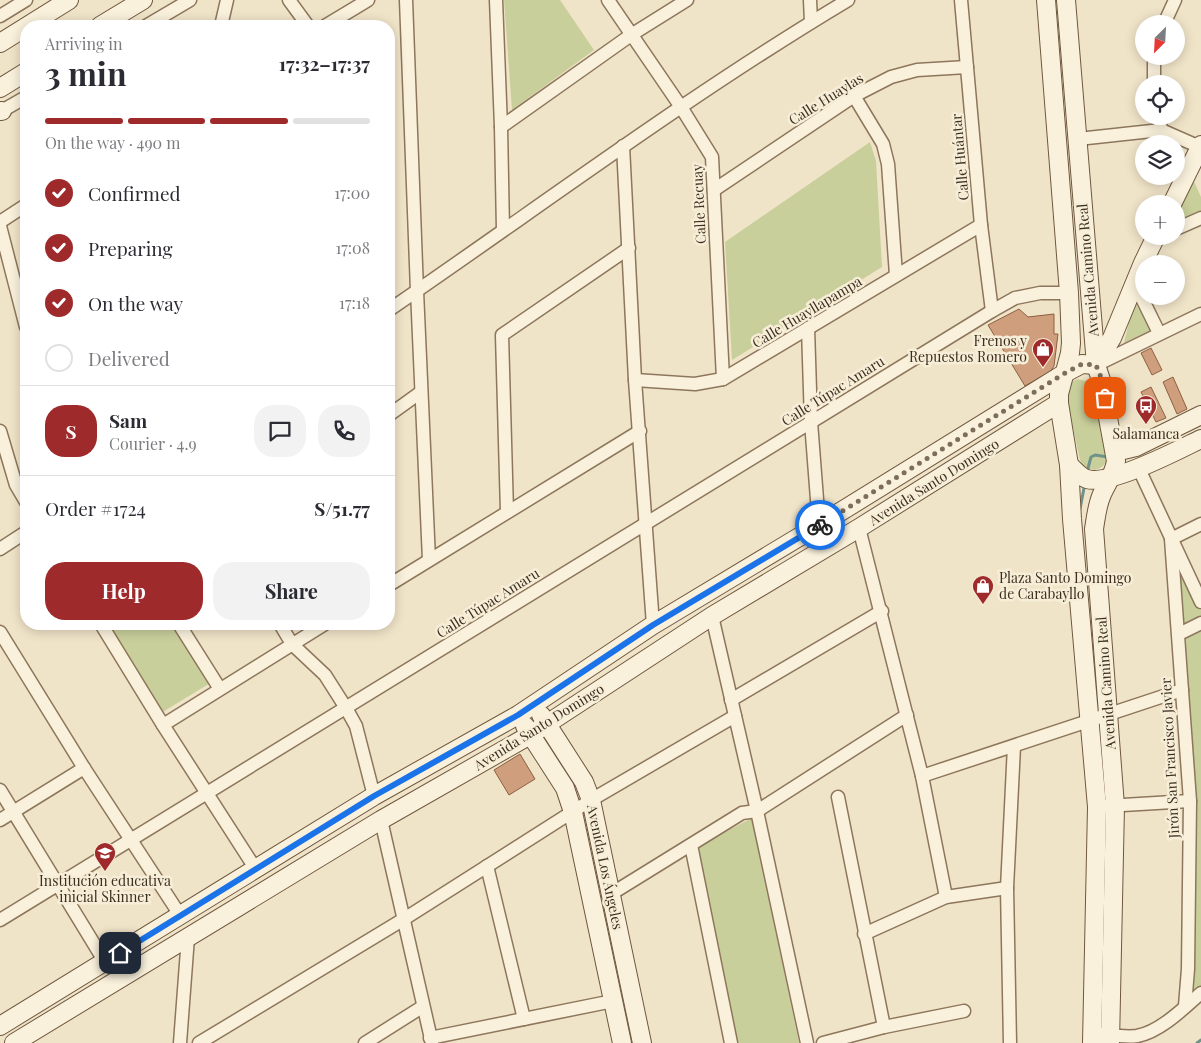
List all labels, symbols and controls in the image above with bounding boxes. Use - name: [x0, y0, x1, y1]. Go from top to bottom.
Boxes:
- north arrow: [1135, 15, 1185, 65]
- map controls: [1135, 15, 1185, 305]
- text: Arriving in: [45, 33, 123, 54]
- text: 17:32–17:37: [279, 50, 370, 76]
- text: 3 min: [45, 51, 127, 94]
- street label: Calle Huaylas: [785, 68, 867, 129]
- button: locate: [1135, 75, 1185, 125]
- street label: Calle Huántar: [946, 112, 973, 201]
- text: On the way · 490 m: [45, 132, 180, 153]
- button: layers: [1135, 135, 1185, 185]
- street label: Calle Recuay: [687, 164, 710, 245]
- icon: check: [45, 179, 73, 207]
- text: Confirmed: [88, 180, 181, 206]
- text: 17:00: [334, 182, 370, 203]
- button: +: [1135, 195, 1185, 245]
- street label: Avenida Camino Real: [1072, 203, 1103, 338]
- icon: check: [45, 234, 73, 262]
- text: Preparing: [88, 235, 173, 261]
- text: 17:08: [335, 237, 370, 258]
- button: −: [1135, 255, 1185, 305]
- street label: Calle Huayllapampa: [748, 271, 865, 352]
- icon: check: [45, 289, 73, 317]
- text: On the way: [88, 290, 183, 316]
- text: 17:18: [339, 292, 370, 313]
- place label: Frenos y Repuestos Romero: [909, 331, 1027, 366]
- shop icon: Frenos y Repuestos Romero: [1031, 337, 1055, 368]
- text: Delivered: [88, 345, 170, 371]
- street label: Calle Túpac Amaru: [778, 351, 888, 430]
- pin: [1084, 377, 1126, 419]
- icon: bag: [1091, 384, 1119, 412]
- bus stop icon: Salamanca: [1134, 394, 1158, 425]
- button: chat: [254, 405, 306, 457]
- button: phone: [318, 405, 370, 457]
- text: Sam: [109, 407, 147, 433]
- text: S: [65, 418, 77, 444]
- place label: Salamanca: [1112, 424, 1180, 443]
- text: Courier · 4.9: [109, 433, 197, 454]
- street label: Avenida Santo Domingo: [864, 434, 1003, 530]
- text: Order #1724: [45, 495, 146, 521]
- text: S/51.77: [314, 495, 370, 521]
- courier: [795, 500, 845, 550]
- icon: bike: [806, 511, 834, 539]
- button: Help: [45, 562, 203, 620]
- button: Share: [213, 562, 370, 620]
- street label: Calle Túpac Amaru: [433, 563, 543, 642]
- place label: Plaza Santo Domingo de Carabayllo: [999, 568, 1132, 603]
- shop icon: Plaza Santo Domingo de Carabayllo: [971, 574, 995, 605]
- street label: Avenida Camino Real: [1091, 616, 1120, 751]
- street label: Jirón San Francisco Javier: [1156, 677, 1183, 840]
- street label: Avenida Santo Domingo: [469, 679, 608, 775]
- street label: Avenida Los Ángeles: [583, 802, 628, 931]
- school or university icon: Institución educativa inicial Skinner: [93, 841, 117, 872]
- place label: Institución educativa inicial Skinner: [39, 871, 171, 906]
- pin: [99, 932, 141, 974]
- icon: home: [106, 939, 134, 967]

